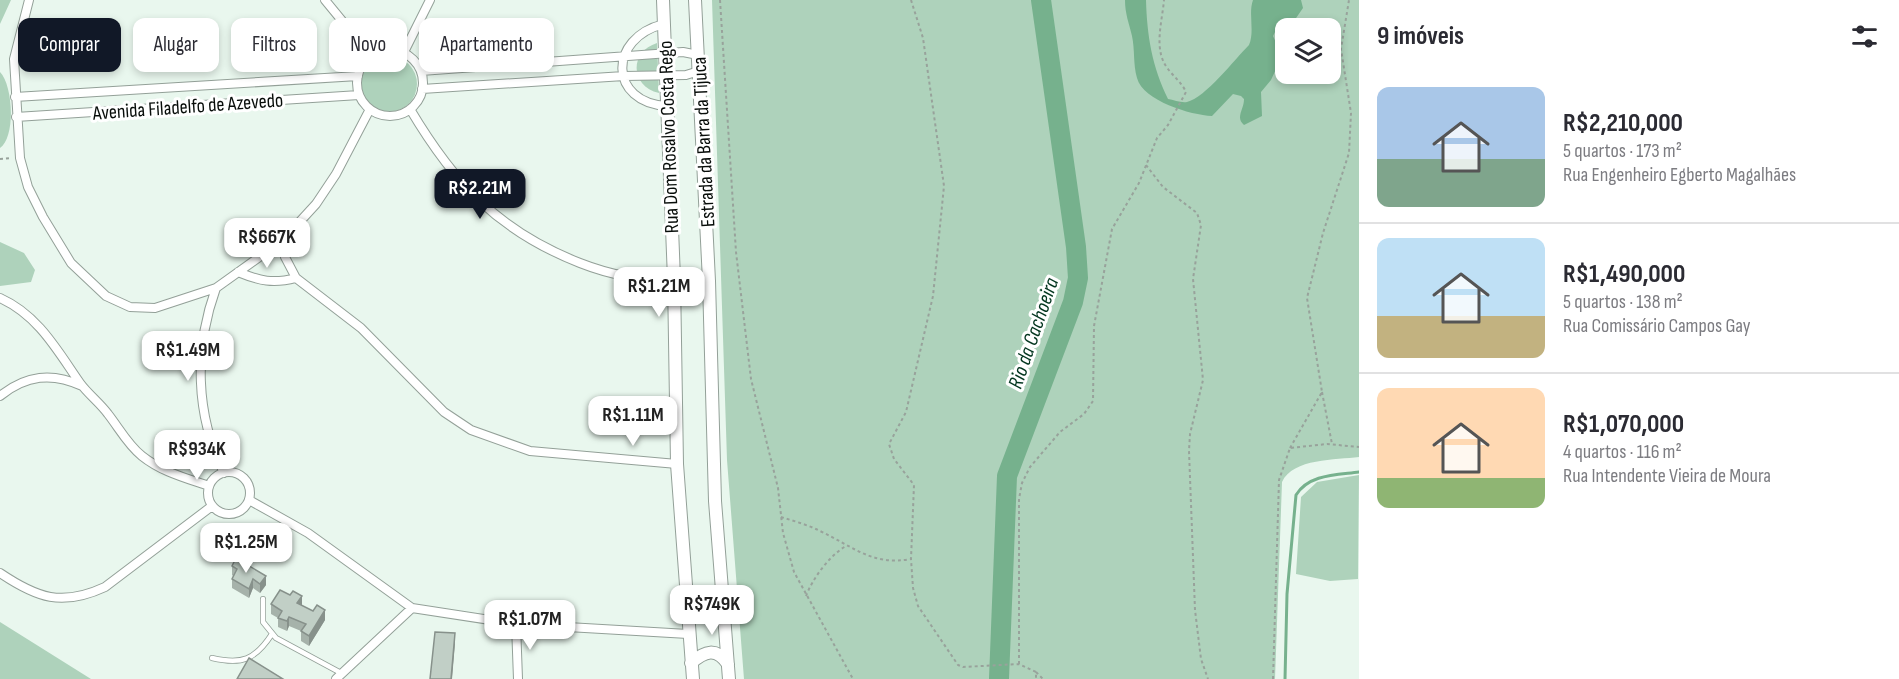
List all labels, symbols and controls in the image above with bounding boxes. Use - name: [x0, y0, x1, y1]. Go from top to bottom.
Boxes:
- chip: Comprar: [18, 18, 121, 72]
- chip: Alugar: [133, 18, 219, 72]
- chip: Filtros: [231, 18, 317, 72]
- chip: Novo: [329, 18, 407, 72]
- chip: Apartamento: [419, 18, 554, 72]
- map controls: [1275, 18, 1341, 84]
- button: layers: [1275, 18, 1341, 84]
- icon: filters: [1848, 20, 1881, 53]
- text: 9 imóveis: [1377, 21, 1464, 52]
- street label: Rua Dom Rosalvo Costa Rego: [654, 40, 684, 234]
- street label: Estrada da Barra da Tijuca: [688, 56, 720, 228]
- street label: Avenida Filadelfo de Azevedo: [91, 88, 284, 126]
- text: R$2,210,000: [1563, 108, 1683, 139]
- icon: home: [1425, 111, 1497, 183]
- text: 5 quartos · 173 m²: [1563, 139, 1682, 163]
- text: Rua Engenheiro Egberto Magalhães: [1563, 163, 1796, 187]
- pin: R$2.21M: [425, 169, 535, 220]
- text: R$2.21M: [448, 176, 512, 200]
- pin: R$667K: [218, 218, 316, 269]
- text: R$667K: [238, 225, 296, 249]
- text: R$1,490,000: [1563, 259, 1685, 290]
- icon: home: [1425, 262, 1497, 334]
- pin: R$1.21M: [604, 267, 714, 318]
- text: R$1.21M: [628, 274, 690, 298]
- water label: Rio da Cachoeira: [1003, 274, 1064, 392]
- text: 5 quartos · 138 m²: [1563, 290, 1683, 314]
- text: Rua Comissário Campos Gay: [1563, 314, 1751, 338]
- pin: R$1.49M: [133, 331, 243, 382]
- text: R$1.49M: [156, 338, 220, 362]
- pin: R$1.11M: [578, 396, 688, 447]
- text: R$1.11M: [602, 403, 664, 427]
- text: R$1,070,000: [1563, 409, 1684, 440]
- icon: home: [1425, 412, 1497, 484]
- pin: R$934K: [148, 430, 246, 481]
- text: R$934K: [168, 437, 226, 461]
- text: 4 quartos · 116 m²: [1563, 440, 1682, 464]
- text: Rua Intendente Vieira de Moura: [1563, 464, 1771, 488]
- pin: R$1.25M: [191, 523, 301, 574]
- text: R$1.25M: [214, 530, 278, 554]
- pin: R$749K: [663, 585, 761, 636]
- text: R$749K: [684, 592, 740, 616]
- pin: R$1.07M: [475, 600, 585, 651]
- text: R$1.07M: [498, 607, 562, 631]

